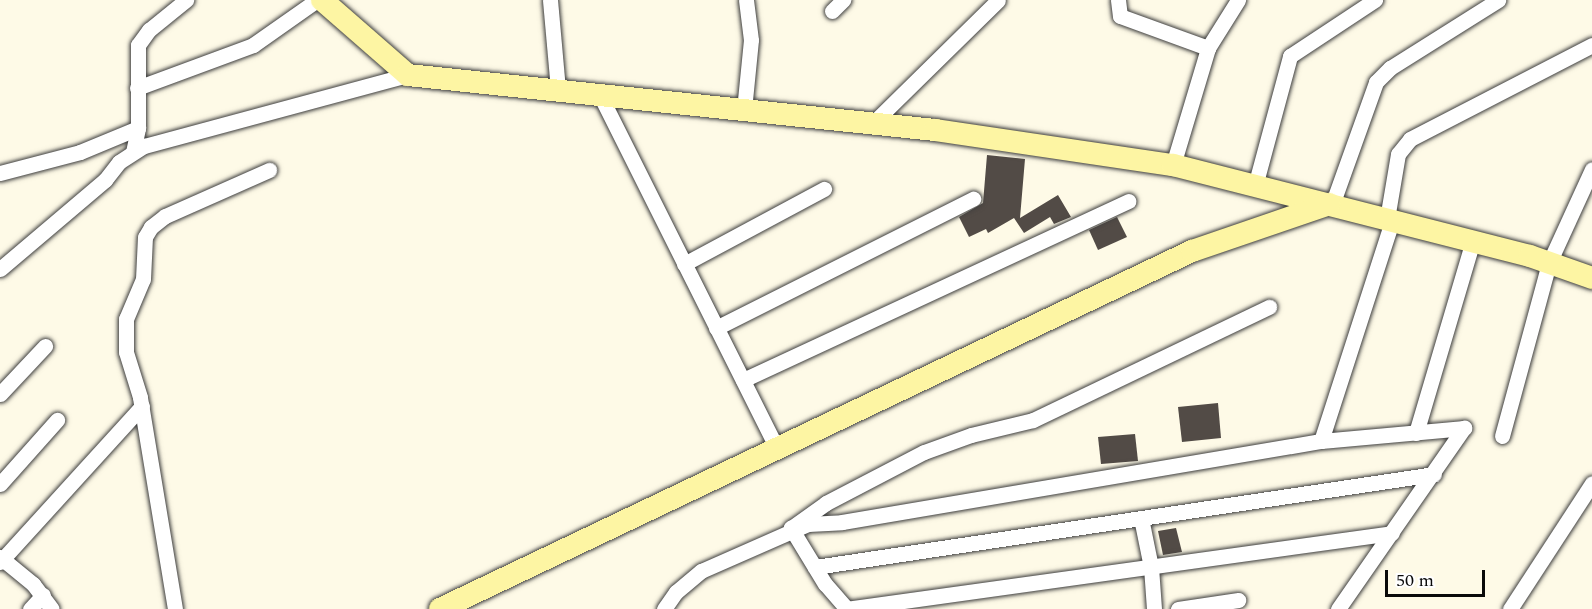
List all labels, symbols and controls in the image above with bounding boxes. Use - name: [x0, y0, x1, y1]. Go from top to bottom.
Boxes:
- scale bar: [1388, 558, 1488, 596]
- text: 50 m: [1396, 567, 1434, 594]

